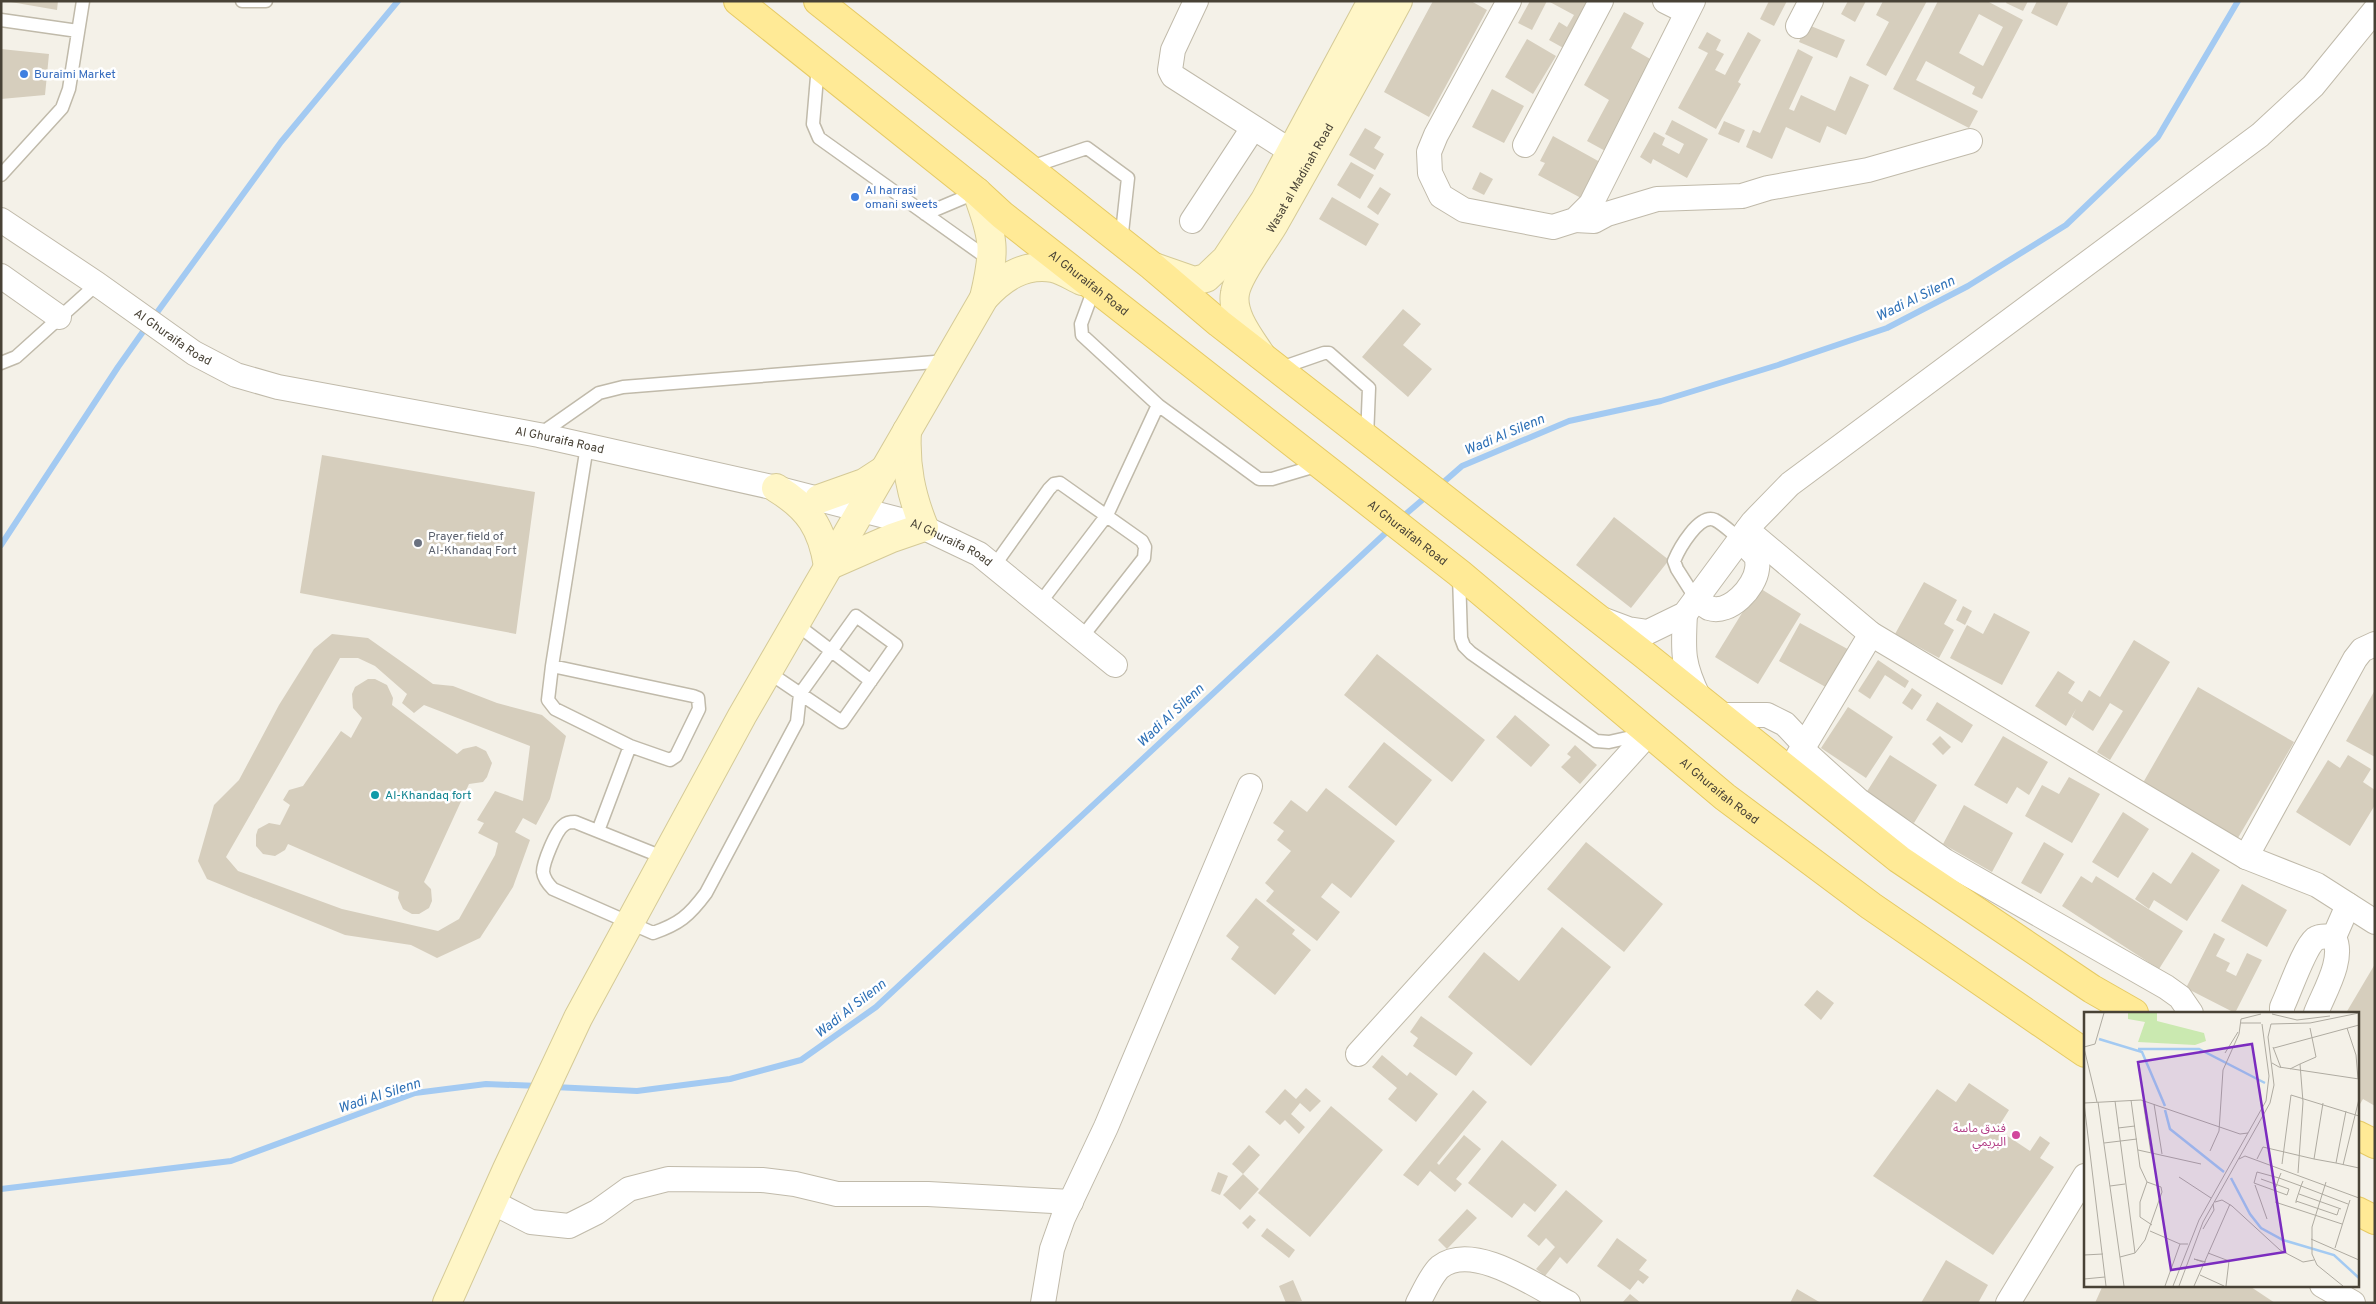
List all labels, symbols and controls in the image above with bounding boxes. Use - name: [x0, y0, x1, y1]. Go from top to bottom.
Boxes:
- place label: Buraimi Market: [34, 67, 116, 83]
- marker: Buraimi Market: [18, 68, 30, 80]
- street label: Wasat al Madinah Road: [1263, 121, 1338, 237]
- place label: Al harrasi omani sweets: [865, 183, 938, 213]
- marker: Al harrasi omani sweets: [849, 191, 861, 203]
- street label: Al Ghuraifah Road: [1045, 247, 1131, 320]
- water label: Wadi Al Silenn: [1874, 273, 1958, 326]
- street label: Al Ghuraifa Road: [130, 306, 214, 370]
- water label: Wadi Al Silenn: [1462, 411, 1548, 460]
- street label: Al Ghuraifa Road: [514, 424, 605, 458]
- street label: Al Ghuraifah Road: [1364, 497, 1450, 570]
- street label: Al Ghuraifa Road: [908, 516, 995, 571]
- place label: Prayer field of Al-Khandaq Fort: [428, 529, 517, 559]
- marker: Prayer field of Al-Khandaq Fort: [412, 537, 424, 549]
- water label: Wadi Al Silenn: [1134, 680, 1208, 751]
- street label: Al Ghuraifah Road: [1676, 755, 1762, 828]
- place label: Al-Khandaq fort: [385, 788, 472, 804]
- marker: Al-Khandaq fort: [369, 789, 381, 801]
- water label: Wadi Al Silenn: [812, 976, 890, 1042]
- inset map: [2084, 1012, 2358, 1286]
- water label: Wadi Al Silenn: [336, 1075, 423, 1118]
- place label: فندق ماسة البريمي: [1953, 1121, 2006, 1152]
- marker: فندق ماسة البريمي: [2010, 1129, 2022, 1141]

